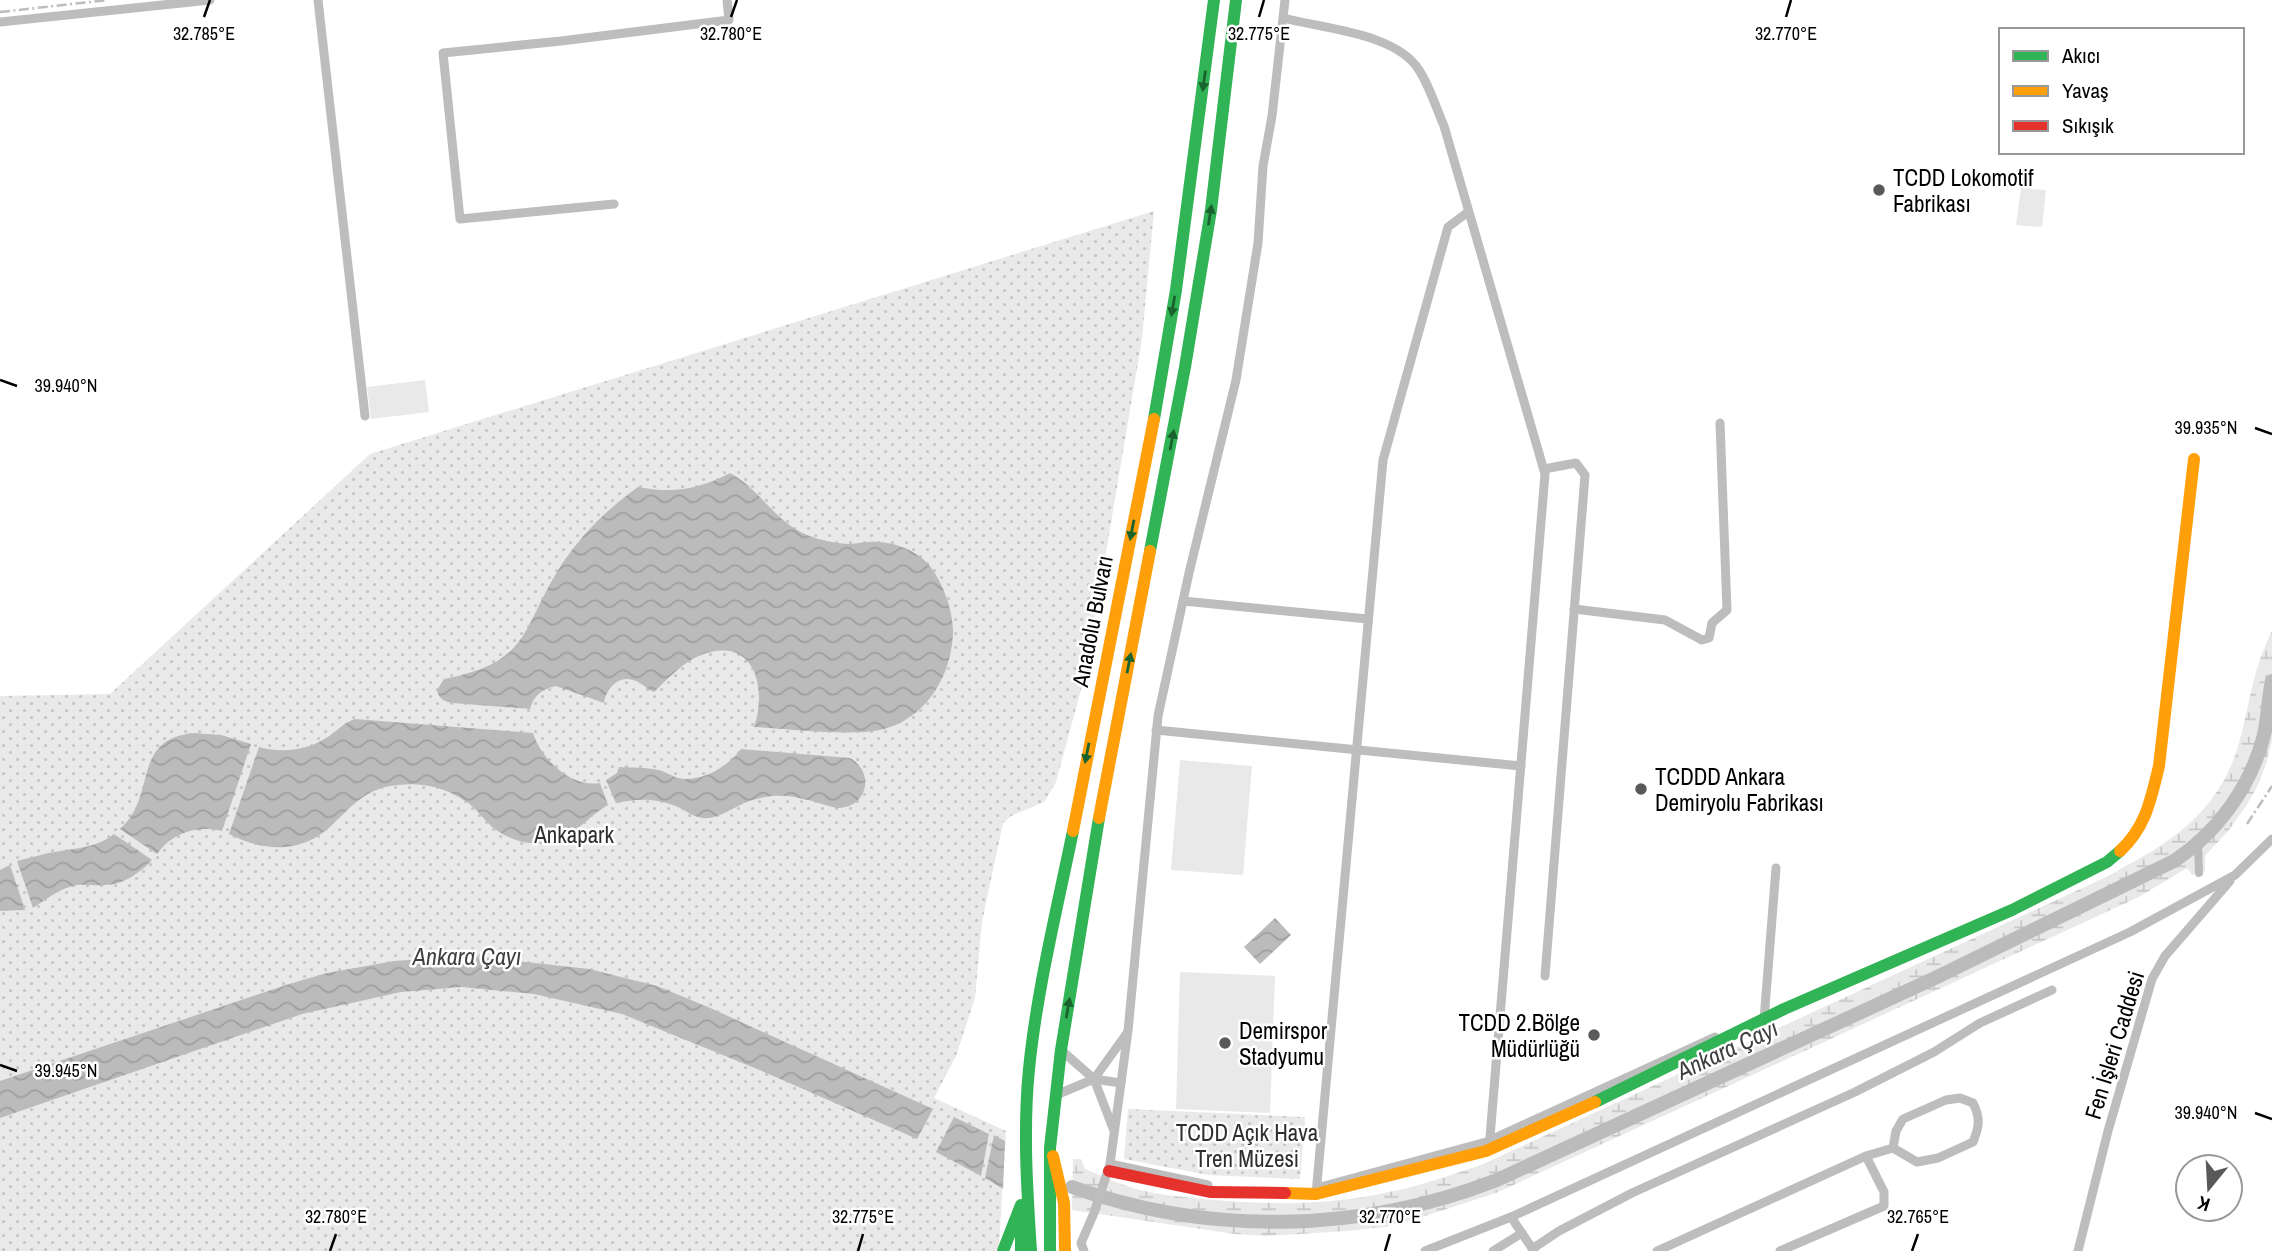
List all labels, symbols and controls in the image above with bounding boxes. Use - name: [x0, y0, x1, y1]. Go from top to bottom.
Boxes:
- text: 32.785°E: [173, 21, 235, 46]
- text: 32.780°E: [700, 21, 762, 46]
- text: 32.775°E: [1228, 21, 1290, 46]
- text: 32.770°E: [1755, 21, 1817, 46]
- legend: [1999, 28, 2244, 154]
- text: Akıcı: [2061, 41, 2100, 70]
- one-way arrow: [1198, 70, 1209, 92]
- text: Yavaş: [2062, 76, 2109, 105]
- text: Sıkışık: [2062, 111, 2114, 140]
- place label: TCDD Lokomotif Fabrikası: [1893, 162, 2034, 219]
- marker: TCDD Lokomotif Fabrikası: [1871, 182, 1887, 198]
- one-way arrow: [1204, 204, 1215, 226]
- one-way arrow: [1167, 295, 1178, 317]
- text: 39.940°N: [35, 373, 98, 398]
- text: 39.935°N: [2175, 415, 2238, 440]
- one-way arrow: [1167, 429, 1178, 451]
- one-way arrow: [1126, 519, 1137, 541]
- street label: Anadolu Bulvarı: [1064, 553, 1120, 690]
- one-way arrow: [1124, 652, 1135, 674]
- one-way arrow: [1082, 742, 1093, 764]
- place label: TCDDD Ankara Demiryolu Fabrikası: [1655, 761, 1824, 818]
- marker: TCDDD Ankara Demiryolu Fabrikası: [1633, 781, 1649, 797]
- park label: Ankapark: [533, 819, 614, 850]
- water label: Ankara Çayı: [412, 940, 521, 972]
- street label: Fen İşleri Caddesi: [2077, 967, 2151, 1123]
- one-way arrow: [1063, 997, 1074, 1019]
- place label: TCDD 2.Bölge Müdürlüğü: [1458, 1007, 1580, 1064]
- water label: Ankara Çayı: [1670, 1012, 1783, 1087]
- place label: Demirspor Stadyumu: [1239, 1015, 1328, 1072]
- marker: TCDD 2.Bölge Müdürlüğü: [1586, 1027, 1602, 1043]
- marker: Demirspor Stadyumu: [1217, 1035, 1233, 1051]
- text: 39.945°N: [35, 1058, 98, 1083]
- text: 39.940°N: [2175, 1100, 2238, 1125]
- park label: TCDD Açık Hava Tren Müzesi: [1176, 1117, 1319, 1174]
- north arrow: [2174, 1153, 2244, 1223]
- text: K: [2194, 1190, 2213, 1218]
- text: 32.780°E: [305, 1204, 367, 1229]
- text: 32.775°E: [832, 1204, 894, 1229]
- text: 32.770°E: [1359, 1204, 1421, 1229]
- text: 32.765°E: [1887, 1204, 1949, 1229]

